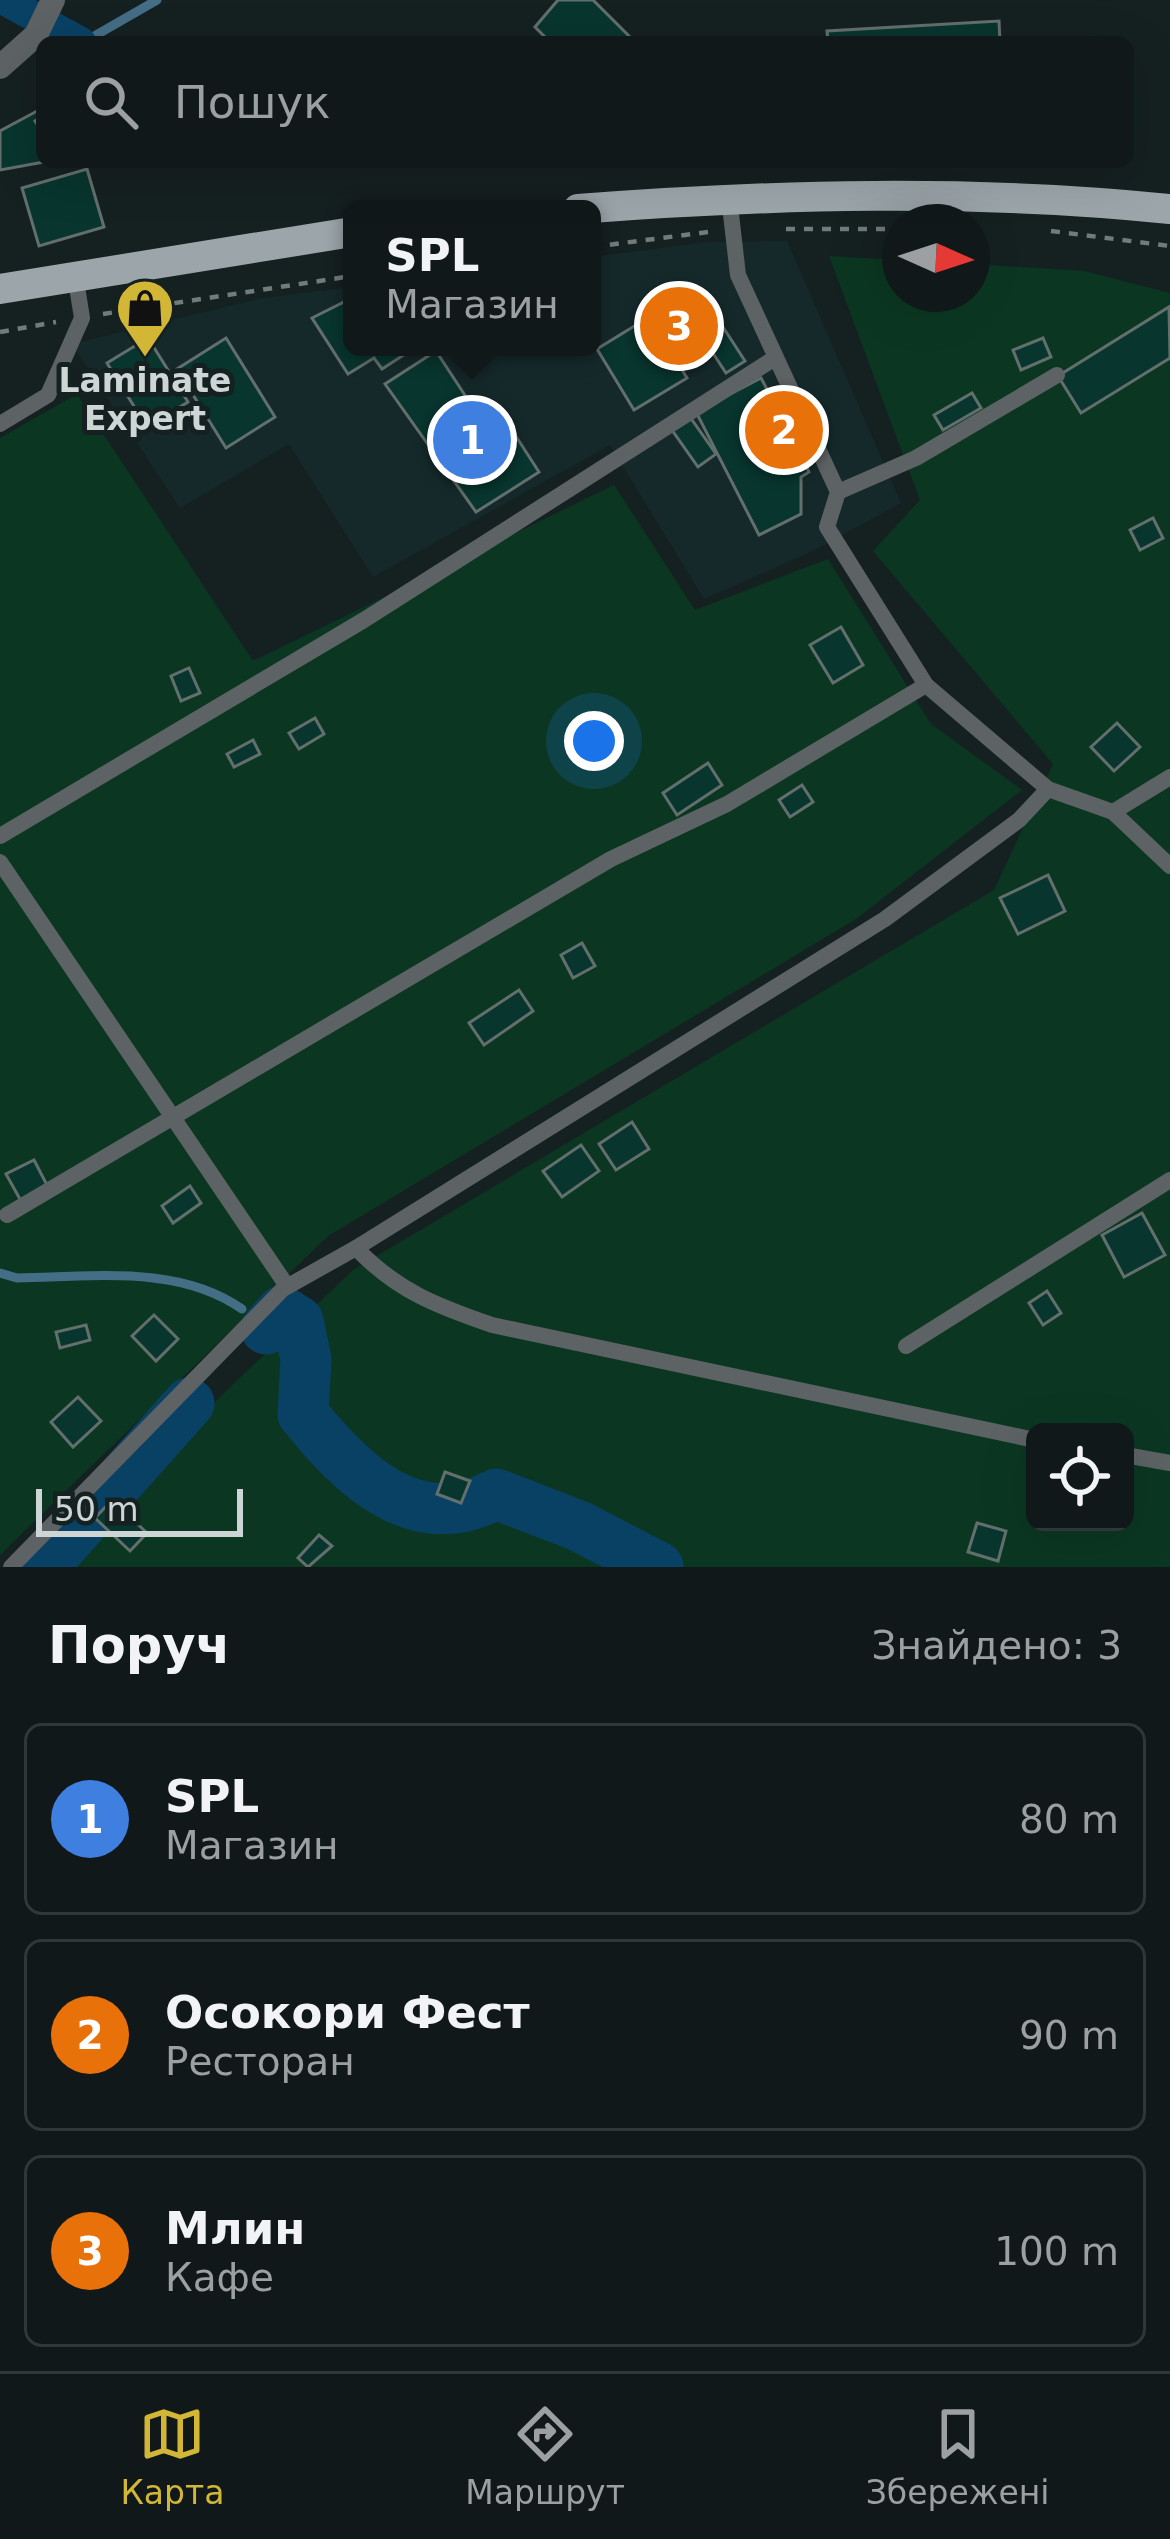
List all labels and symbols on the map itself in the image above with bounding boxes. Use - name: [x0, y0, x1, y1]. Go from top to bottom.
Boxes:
- north arrow: [882, 204, 990, 312]
- shop icon: Laminate Expert: [114, 277, 176, 359]
- pin: 3: [640, 281, 718, 371]
- place label: Laminate Expert: [59, 361, 231, 438]
- pin: 2: [745, 385, 823, 475]
- pin: 1: [433, 395, 511, 485]
- your location: [564, 711, 624, 771]
- scale bar: [36, 1483, 243, 1536]

